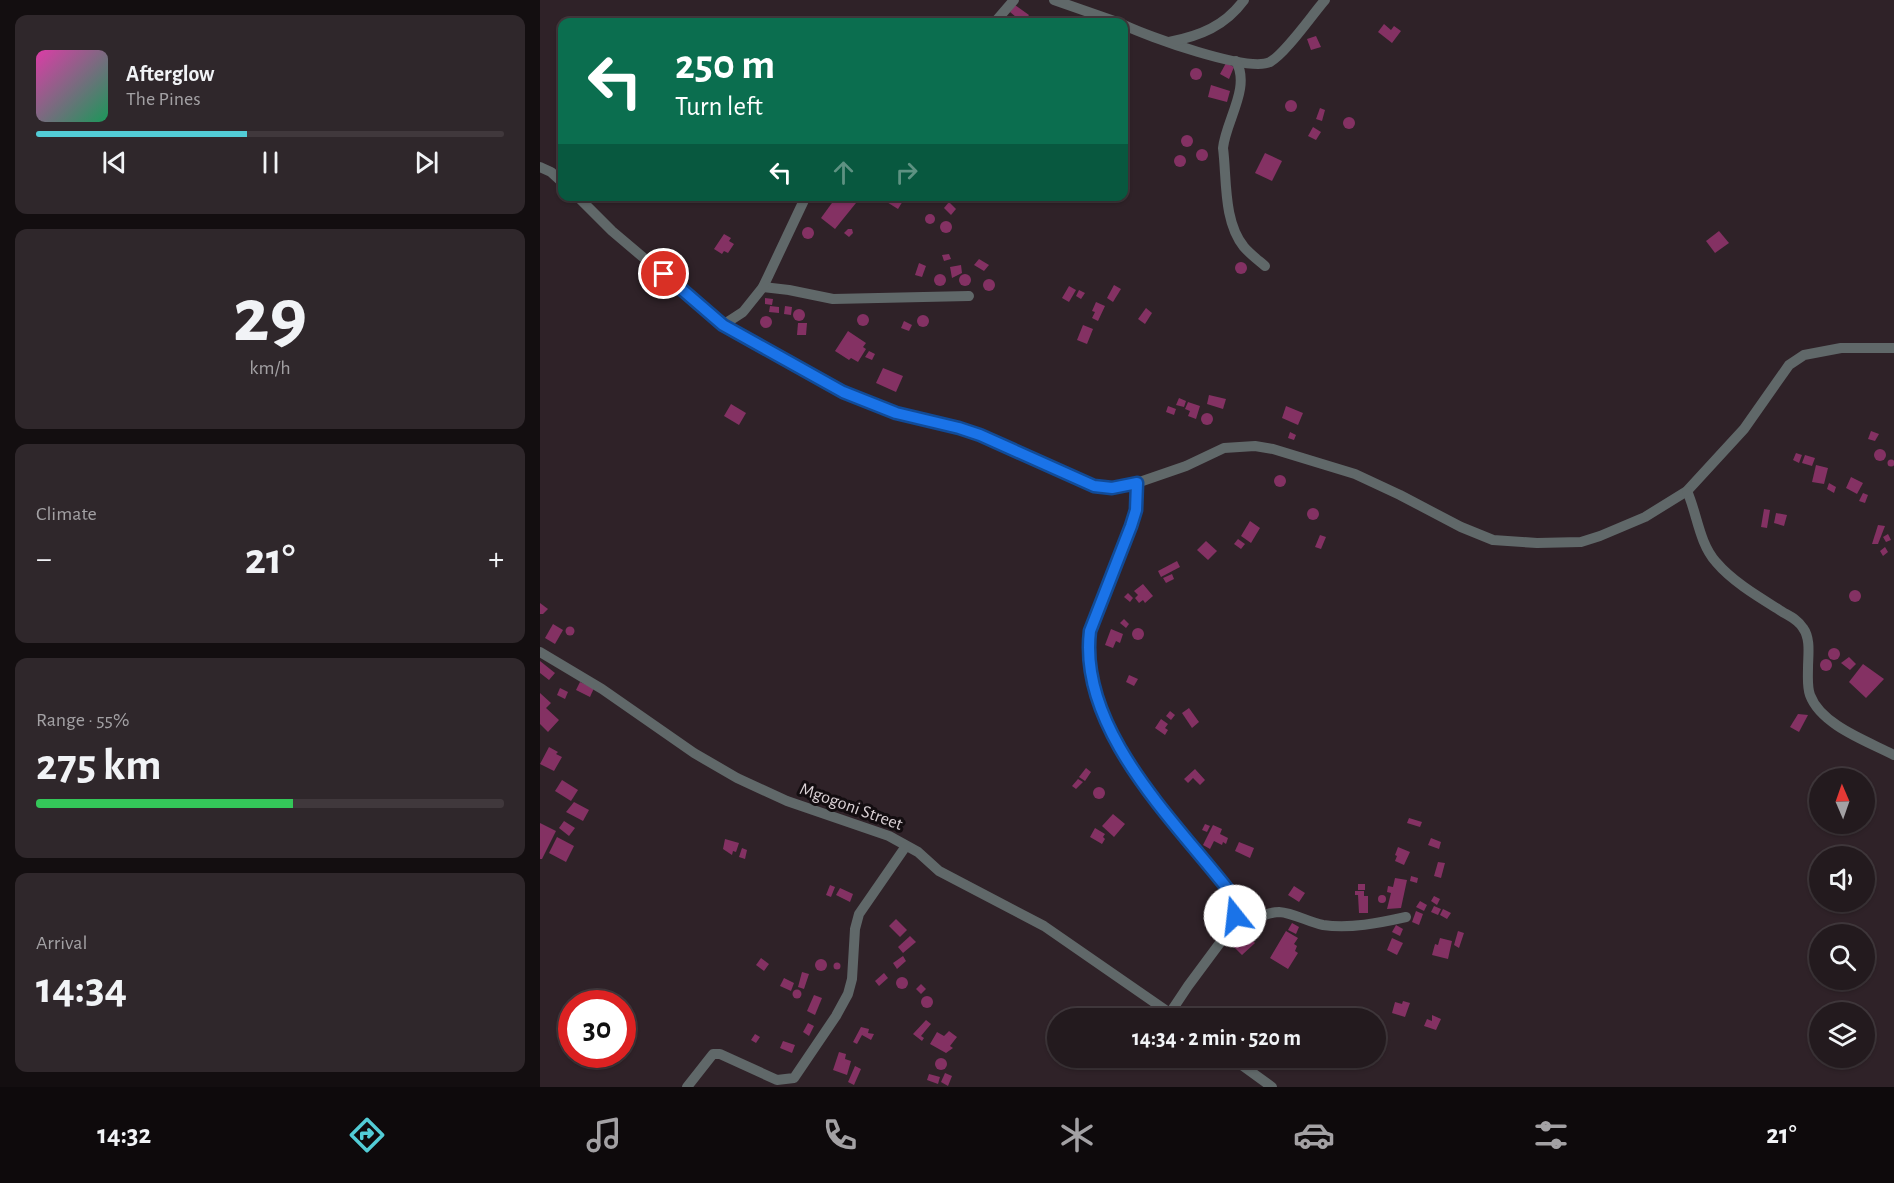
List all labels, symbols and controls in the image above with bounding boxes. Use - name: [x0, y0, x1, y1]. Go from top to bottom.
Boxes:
- icon: left: [576, 42, 654, 120]
- text: 250 m: [675, 44, 775, 86]
- text: Afterglow: [126, 63, 214, 85]
- text: The Pines: [126, 89, 201, 109]
- text: Turn left: [675, 93, 763, 120]
- icon: previous: [98, 146, 131, 179]
- icon: pause: [254, 146, 287, 179]
- icon: next: [410, 146, 443, 179]
- icon: left: [764, 156, 797, 189]
- icon: ahead: [827, 156, 860, 189]
- icon: right: [890, 156, 923, 189]
- pin: [638, 248, 689, 299]
- icon: arrive: [647, 257, 680, 290]
- text: 29: [233, 278, 307, 356]
- text: km/h: [249, 358, 291, 378]
- text: Climate: [36, 504, 97, 524]
- text: 21°: [245, 537, 295, 582]
- text: −: [36, 543, 52, 576]
- text: +: [488, 543, 504, 576]
- text: Range · 55%: [36, 710, 129, 730]
- text: 275 km: [36, 743, 161, 788]
- north arrow: [1809, 768, 1875, 834]
- map controls: [1809, 768, 1875, 1068]
- street label: Mgogoni Street: [797, 780, 905, 834]
- button: sound: [1809, 846, 1875, 912]
- position arrow: [1203, 884, 1267, 948]
- button: search: [1809, 924, 1875, 990]
- text: Arrival: [36, 933, 87, 953]
- text: 14:34: [36, 966, 127, 1011]
- speed limit sign: 30: [558, 990, 636, 1068]
- button: layers: [1809, 1002, 1875, 1068]
- text: 14:34 · 2 min · 520 m: [1132, 1027, 1301, 1049]
- icon: directions: [346, 1114, 388, 1156]
- icon: music: [583, 1114, 625, 1156]
- icon: phone: [819, 1114, 861, 1156]
- icon: climate: [1056, 1114, 1098, 1156]
- icon: car: [1293, 1114, 1335, 1156]
- icon: filters: [1530, 1114, 1572, 1156]
- text: 14:32: [97, 1121, 151, 1148]
- text: 21°: [1766, 1121, 1797, 1148]

